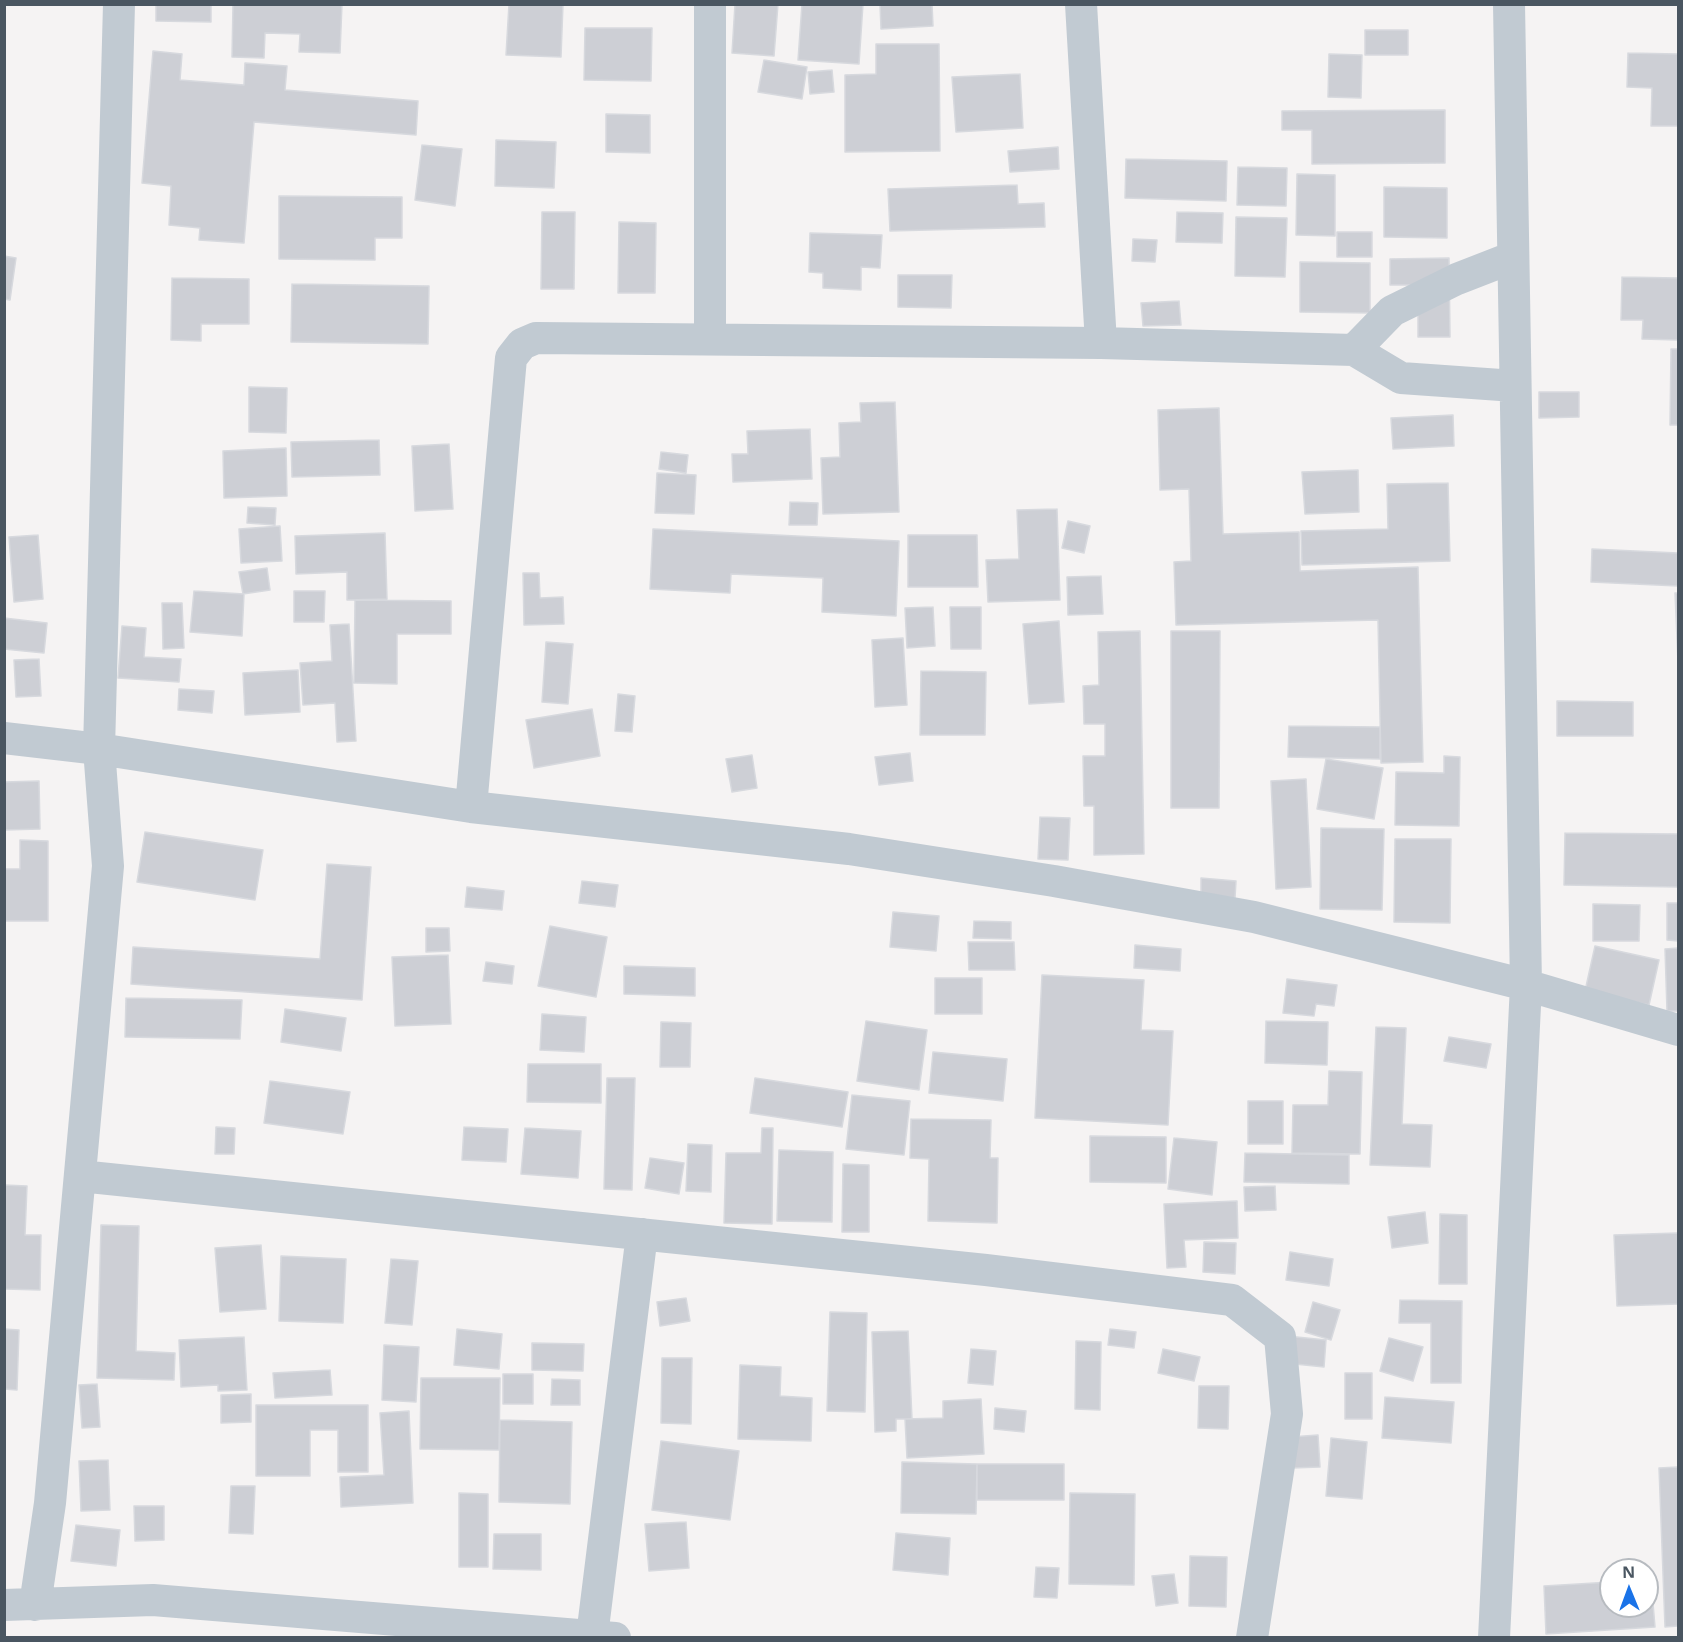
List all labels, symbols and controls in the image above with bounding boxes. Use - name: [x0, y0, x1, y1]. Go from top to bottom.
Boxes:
- north arrow: [1599, 1558, 1659, 1618]
- text: N: [1622, 1561, 1635, 1583]

